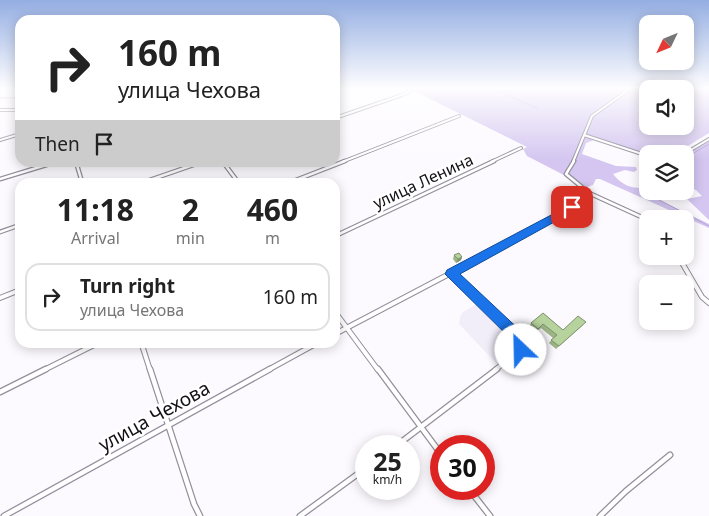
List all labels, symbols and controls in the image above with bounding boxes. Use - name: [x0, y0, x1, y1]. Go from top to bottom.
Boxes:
- north arrow: [639, 15, 694, 70]
- map controls: [639, 15, 694, 330]
- text: 160 m: [118, 29, 221, 76]
- icon: right: [35, 35, 100, 100]
- text: улица Чехова: [118, 74, 261, 104]
- button: sound: [639, 80, 694, 135]
- icon: arrive: [90, 130, 118, 158]
- text: Then: [35, 131, 80, 157]
- button: layers: [639, 145, 694, 200]
- street label: улица Ленина: [369, 148, 477, 214]
- pin: [551, 186, 593, 228]
- text: 11:18: [57, 189, 134, 230]
- text: 2: [182, 189, 199, 230]
- text: 460: [247, 189, 298, 230]
- icon: arrive: [558, 193, 586, 221]
- button: +: [639, 210, 694, 265]
- text: Arrival: [71, 227, 120, 249]
- text: min: [176, 227, 205, 249]
- text: m: [265, 227, 280, 249]
- text: Turn right: [80, 273, 175, 299]
- button: −: [639, 275, 694, 330]
- icon: right: [37, 283, 65, 311]
- text: 160 m: [263, 284, 318, 310]
- text: улица Чехова: [80, 299, 184, 321]
- position arrow: [494, 323, 546, 375]
- street label: улица Чехова: [94, 375, 214, 457]
- speed limit sign: 30: [430, 435, 495, 500]
- text: 25: [373, 444, 402, 478]
- text: km/h: [373, 471, 402, 488]

